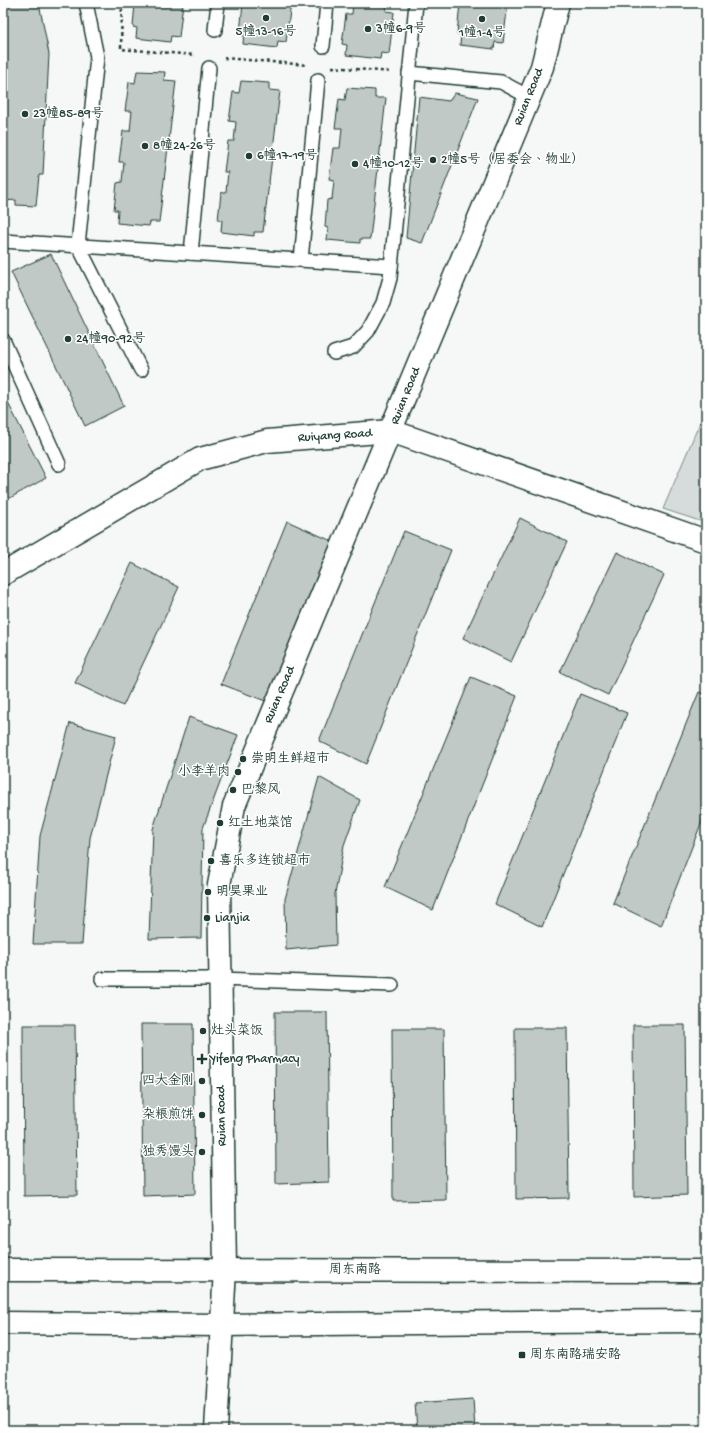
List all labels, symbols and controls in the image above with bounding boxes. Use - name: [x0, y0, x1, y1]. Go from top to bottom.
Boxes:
- marker: 5幢13-16号: [261, 13, 271, 23]
- marker: 1幢1-4号: [477, 14, 487, 24]
- place label: 3幢6-9号: [375, 21, 426, 37]
- place label: 5幢13-16号: [236, 24, 296, 40]
- marker: 3幢6-9号: [363, 24, 373, 34]
- place label: 1幢1-4号: [458, 25, 505, 41]
- street label: Ruian Road: [511, 65, 548, 128]
- place label: 23幢85-89号: [33, 106, 104, 122]
- marker: 23幢85-89号: [20, 109, 30, 119]
- place label: 8幢24-26号: [153, 138, 216, 154]
- marker: 8幢24-26号: [140, 141, 150, 151]
- place label: 6幢17-19号: [257, 148, 317, 164]
- marker: 6幢17-19号: [244, 151, 254, 161]
- place label: 2幢5号（居委会、物业）: [441, 151, 584, 168]
- marker: 2幢5号（居委会、物业）: [428, 155, 438, 165]
- place label: 4幢10-12号: [363, 156, 424, 172]
- marker: 4幢10-12号: [350, 159, 360, 169]
- place label: 24幢90-92号: [76, 331, 145, 347]
- marker: 24幢90-92号: [63, 334, 73, 344]
- street label: Ruian Road: [388, 364, 425, 427]
- street label: Ruiyang Road: [297, 426, 374, 446]
- street label: Ruian Road: [261, 663, 299, 726]
- place label: 崇明生鲜超市: [251, 751, 329, 767]
- marker: 崇明生鲜超市: [238, 754, 248, 764]
- place label: 小李羊肉: [178, 764, 230, 780]
- marker: 小李羊肉: [233, 767, 243, 777]
- place label: 巴黎风: [241, 781, 280, 798]
- marker: 巴黎风: [228, 785, 238, 795]
- place label: 红土地菜馆: [228, 815, 293, 831]
- marker: 红土地菜馆: [215, 818, 225, 828]
- place label: 喜乐多连锁超市: [219, 852, 310, 869]
- marker: 喜乐多连锁超市: [206, 856, 216, 866]
- place label: 明昊果业: [216, 884, 268, 900]
- marker: 明昊果业: [203, 887, 213, 897]
- place label: Lianjia: [215, 911, 251, 926]
- marker: Lianjia: [202, 913, 212, 923]
- place label: 灶头菜饭: [211, 1023, 263, 1039]
- marker: 灶头菜饭: [198, 1026, 208, 1036]
- place label: Yifeng Pharmacy: [209, 1052, 300, 1067]
- marker: Yifeng Pharmacy: [197, 1054, 207, 1064]
- place label: 四大金刚: [142, 1073, 194, 1089]
- marker: 四大金刚: [197, 1076, 207, 1086]
- street label: Ruian Road: [214, 1084, 230, 1146]
- place label: 杂粮煎饼: [142, 1107, 194, 1123]
- marker: 杂粮煎饼: [197, 1110, 207, 1120]
- place label: 独秀馒头: [142, 1144, 194, 1160]
- marker: 独秀馒头: [197, 1147, 207, 1157]
- street label: 周东南路: [329, 1262, 381, 1278]
- place label: 周东南路瑞安路: [530, 1347, 621, 1363]
- marker: 周东南路瑞安路: [517, 1350, 527, 1360]

